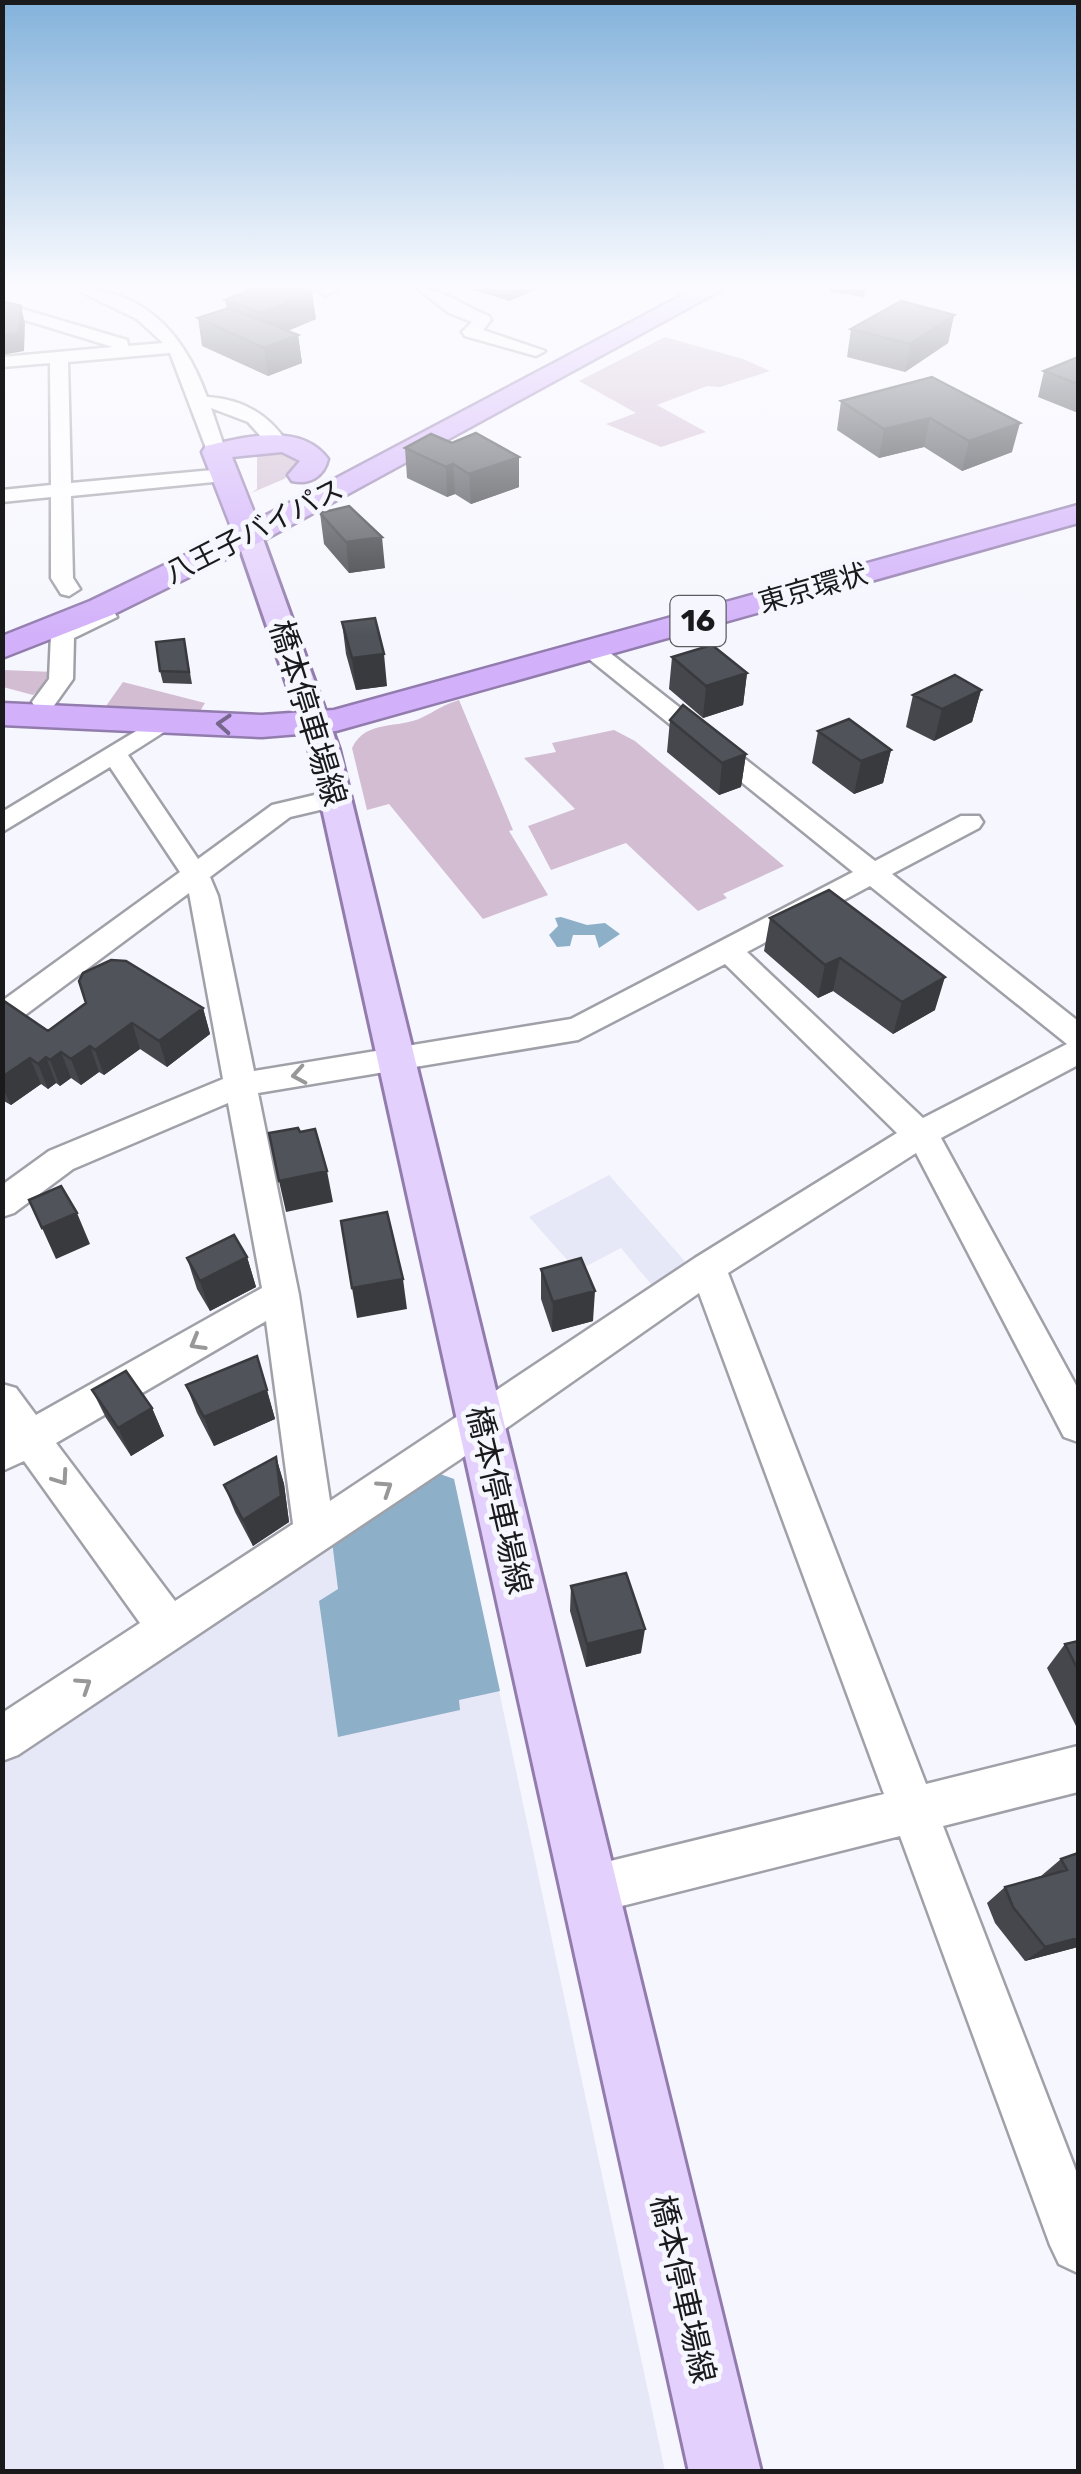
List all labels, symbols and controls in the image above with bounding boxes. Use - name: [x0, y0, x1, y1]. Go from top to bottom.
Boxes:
- street label: 八王子バイパス: [159, 472, 349, 590]
- street label: 東京環状: [755, 557, 871, 619]
- road number: 16: [670, 596, 726, 646]
- street label: 橋本停車場線: [262, 616, 354, 810]
- one-way arrow: [215, 714, 231, 735]
- one-way arrow: [291, 1064, 307, 1085]
- one-way arrow: [189, 1331, 207, 1350]
- street label: 橋本停車場線: [459, 1402, 539, 1598]
- one-way arrow: [49, 1466, 67, 1485]
- one-way arrow: [374, 1481, 392, 1500]
- one-way arrow: [73, 1679, 91, 1698]
- street label: 橋本停車場線: [643, 2191, 723, 2387]

